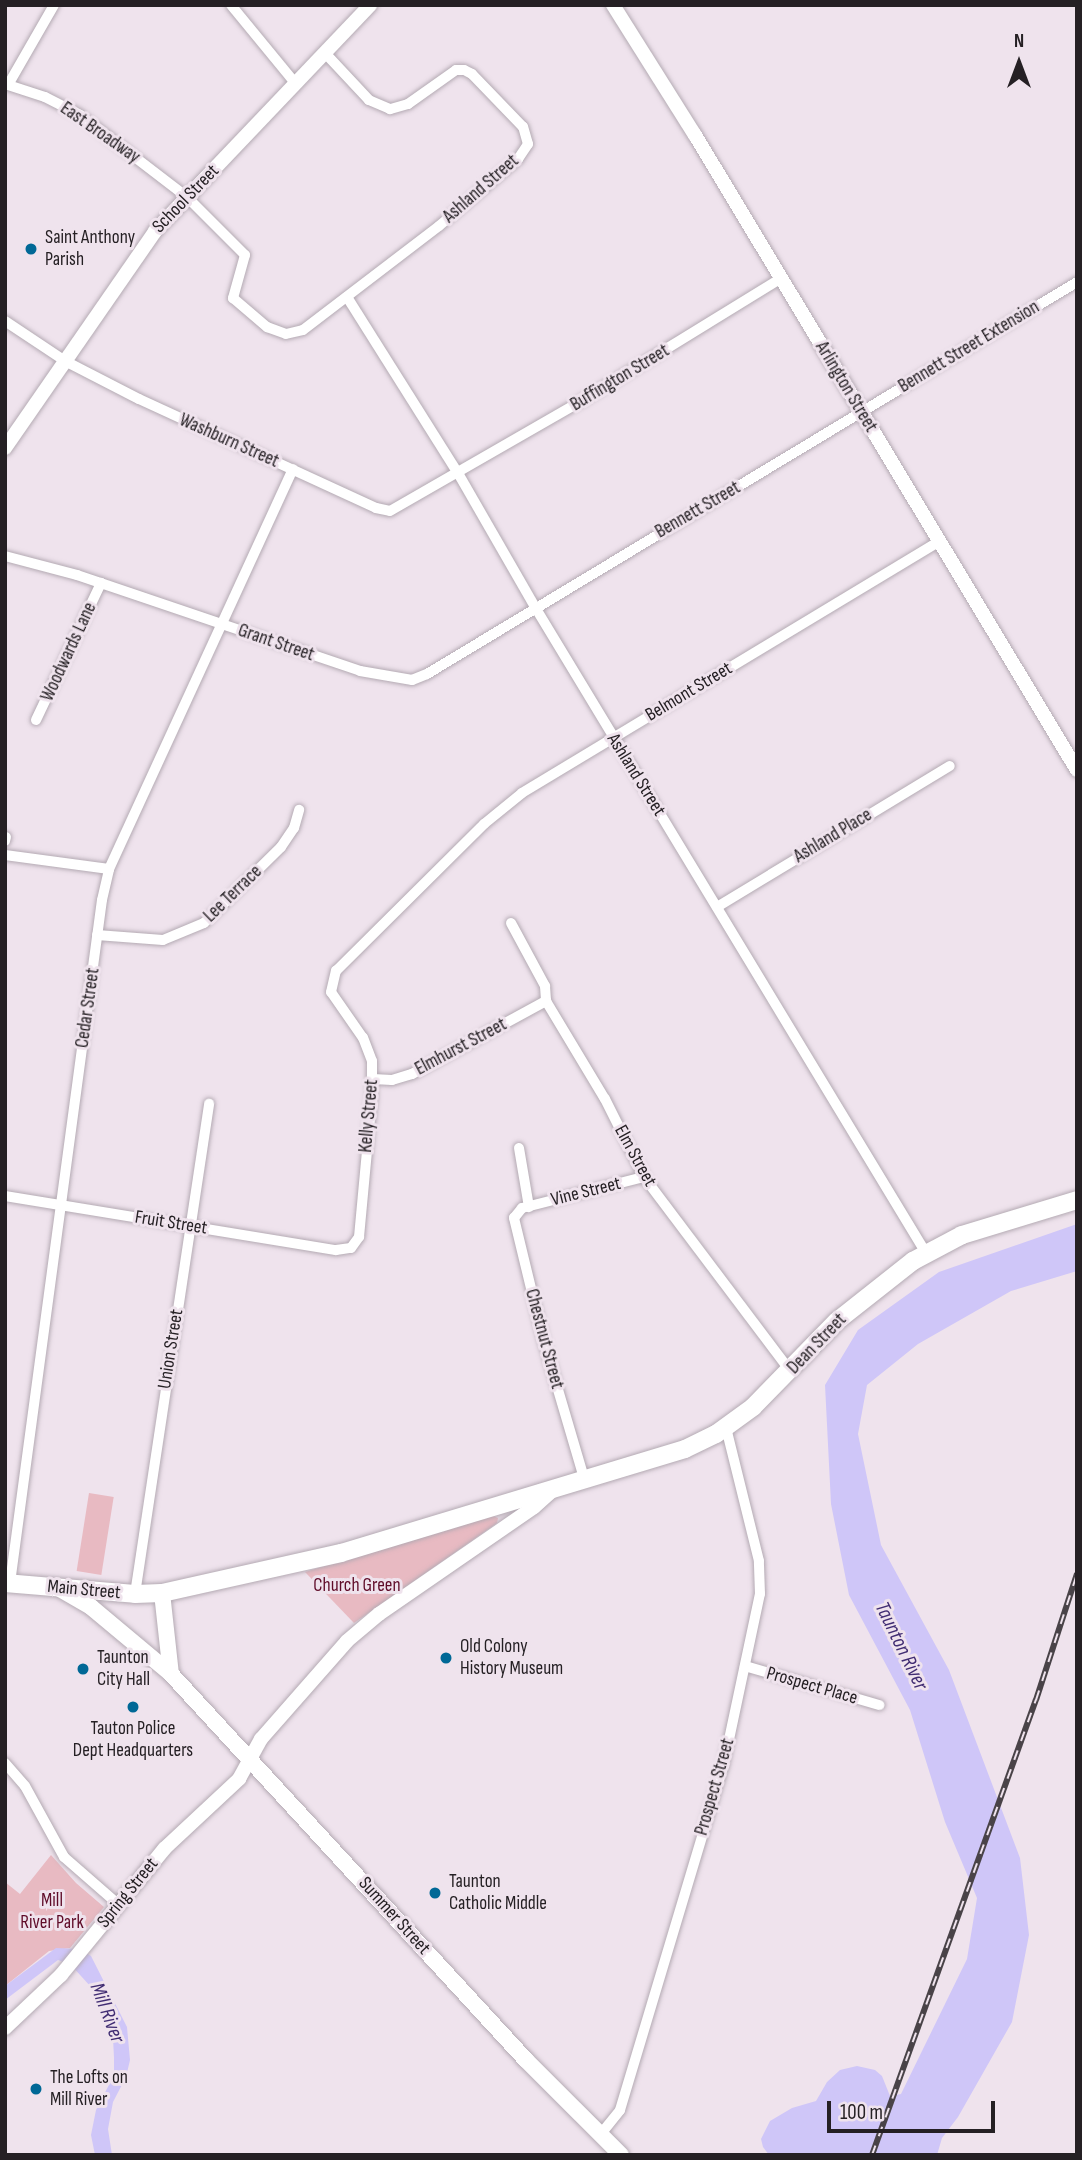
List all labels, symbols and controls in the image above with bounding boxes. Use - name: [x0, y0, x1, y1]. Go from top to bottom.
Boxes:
- north arrow: [984, 28, 1054, 98]
- text: N: [1014, 30, 1024, 53]
- street label: East Broadway: [56, 97, 144, 169]
- street label: Ashland Street: [438, 150, 524, 228]
- street label: School Street: [148, 160, 224, 238]
- place label: Saint Anthony Parish: [45, 227, 135, 271]
- marker: Saint Anthony Parish: [23, 241, 39, 257]
- street label: Bennett Street Extension: [894, 296, 1044, 398]
- street label: Arlington Street: [810, 337, 882, 437]
- street label: Buffington Street: [566, 340, 674, 416]
- street label: Washburn Street: [176, 409, 282, 473]
- street label: Bennett Street: [651, 476, 745, 544]
- street label: Woodwards Lane: [36, 599, 102, 705]
- street label: Grant Street: [235, 619, 317, 667]
- street label: Belmont Street: [642, 657, 736, 727]
- street label: Ashland Street: [602, 729, 670, 821]
- street label: Ashland Place: [790, 804, 876, 868]
- street label: Lee Terrace: [199, 861, 267, 927]
- street label: Cedar Street: [71, 967, 105, 1049]
- street label: Elmhurst Street: [411, 1013, 511, 1081]
- street label: Kelly Street: [354, 1078, 384, 1154]
- street label: Elm Street: [609, 1121, 661, 1191]
- street label: Vine Street: [549, 1172, 623, 1212]
- street label: Fruit Street: [133, 1206, 209, 1240]
- street label: Chestnut Street: [520, 1287, 568, 1391]
- street label: Union Street: [153, 1308, 189, 1390]
- street label: Dean Street: [783, 1309, 851, 1379]
- street label: Main Street: [46, 1575, 122, 1605]
- park label: Church Green: [313, 1575, 401, 1597]
- water label: Taunton River: [869, 1598, 933, 1694]
- place label: Old Colony History Museum: [460, 1636, 563, 1680]
- place label: Taunton City Hall: [97, 1647, 150, 1691]
- marker: Old Colony History Museum: [438, 1650, 454, 1666]
- marker: Taunton City Hall: [75, 1661, 91, 1677]
- street label: Prospect Place: [764, 1662, 860, 1710]
- marker: Tauton Police Dept Headquarters: [125, 1699, 141, 1715]
- place label: Tauton Police Dept Headquarters: [73, 1718, 193, 1762]
- street label: Prospect Street: [690, 1736, 740, 1838]
- street label: Spring Street: [93, 1853, 163, 1933]
- place label: Taunton Catholic Middle: [449, 1871, 547, 1915]
- street label: Summer Street: [353, 1872, 435, 1960]
- marker: Taunton Catholic Middle: [427, 1885, 443, 1901]
- park label: Mill River Park: [20, 1890, 84, 1934]
- water label: Mill River: [84, 1979, 130, 2047]
- place label: The Lofts on Mill River: [50, 2067, 128, 2111]
- marker: The Lofts on Mill River: [28, 2081, 44, 2097]
- scale bar: [830, 2086, 998, 2130]
- text: 100 m: [840, 2100, 883, 2125]

